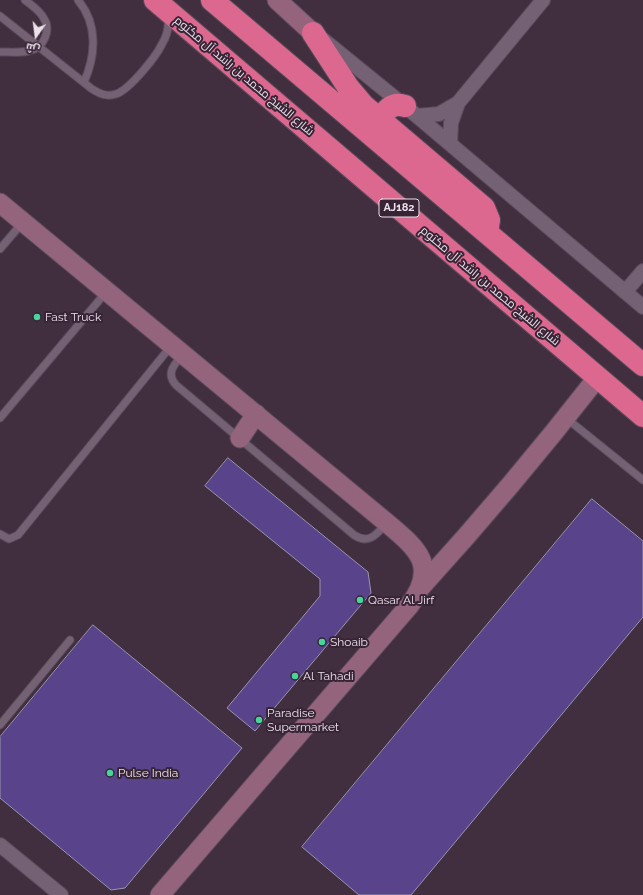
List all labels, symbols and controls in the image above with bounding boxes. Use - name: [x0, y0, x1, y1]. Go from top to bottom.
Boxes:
- street label: شارع الشيخ محمد بن راشد آل مكتوم: [171, 13, 317, 139]
- north arrow: [16, 16, 56, 56]
- text: ش: [25, 40, 41, 56]
- road number: AJ182: [379, 199, 419, 217]
- street label: شارع الشيخ محمد بن راشد آل مكتوم: [417, 223, 563, 349]
- place label: Fast Truck: [45, 310, 101, 324]
- marker: Fast Truck: [32, 312, 42, 322]
- place label: Qasar Al Jirf: [368, 593, 434, 607]
- marker: Qasar Al Jirf: [355, 595, 365, 605]
- place label: Shoaib: [330, 635, 368, 649]
- marker: Shoaib: [317, 637, 327, 647]
- place label: Al Tahadi: [303, 669, 354, 683]
- marker: Al Tahadi: [290, 671, 300, 681]
- place label: Paradise Supermarket: [267, 706, 339, 734]
- marker: Paradise Supermarket: [254, 715, 264, 725]
- place label: Pulse India: [118, 766, 178, 780]
- marker: Pulse India: [105, 768, 115, 778]

